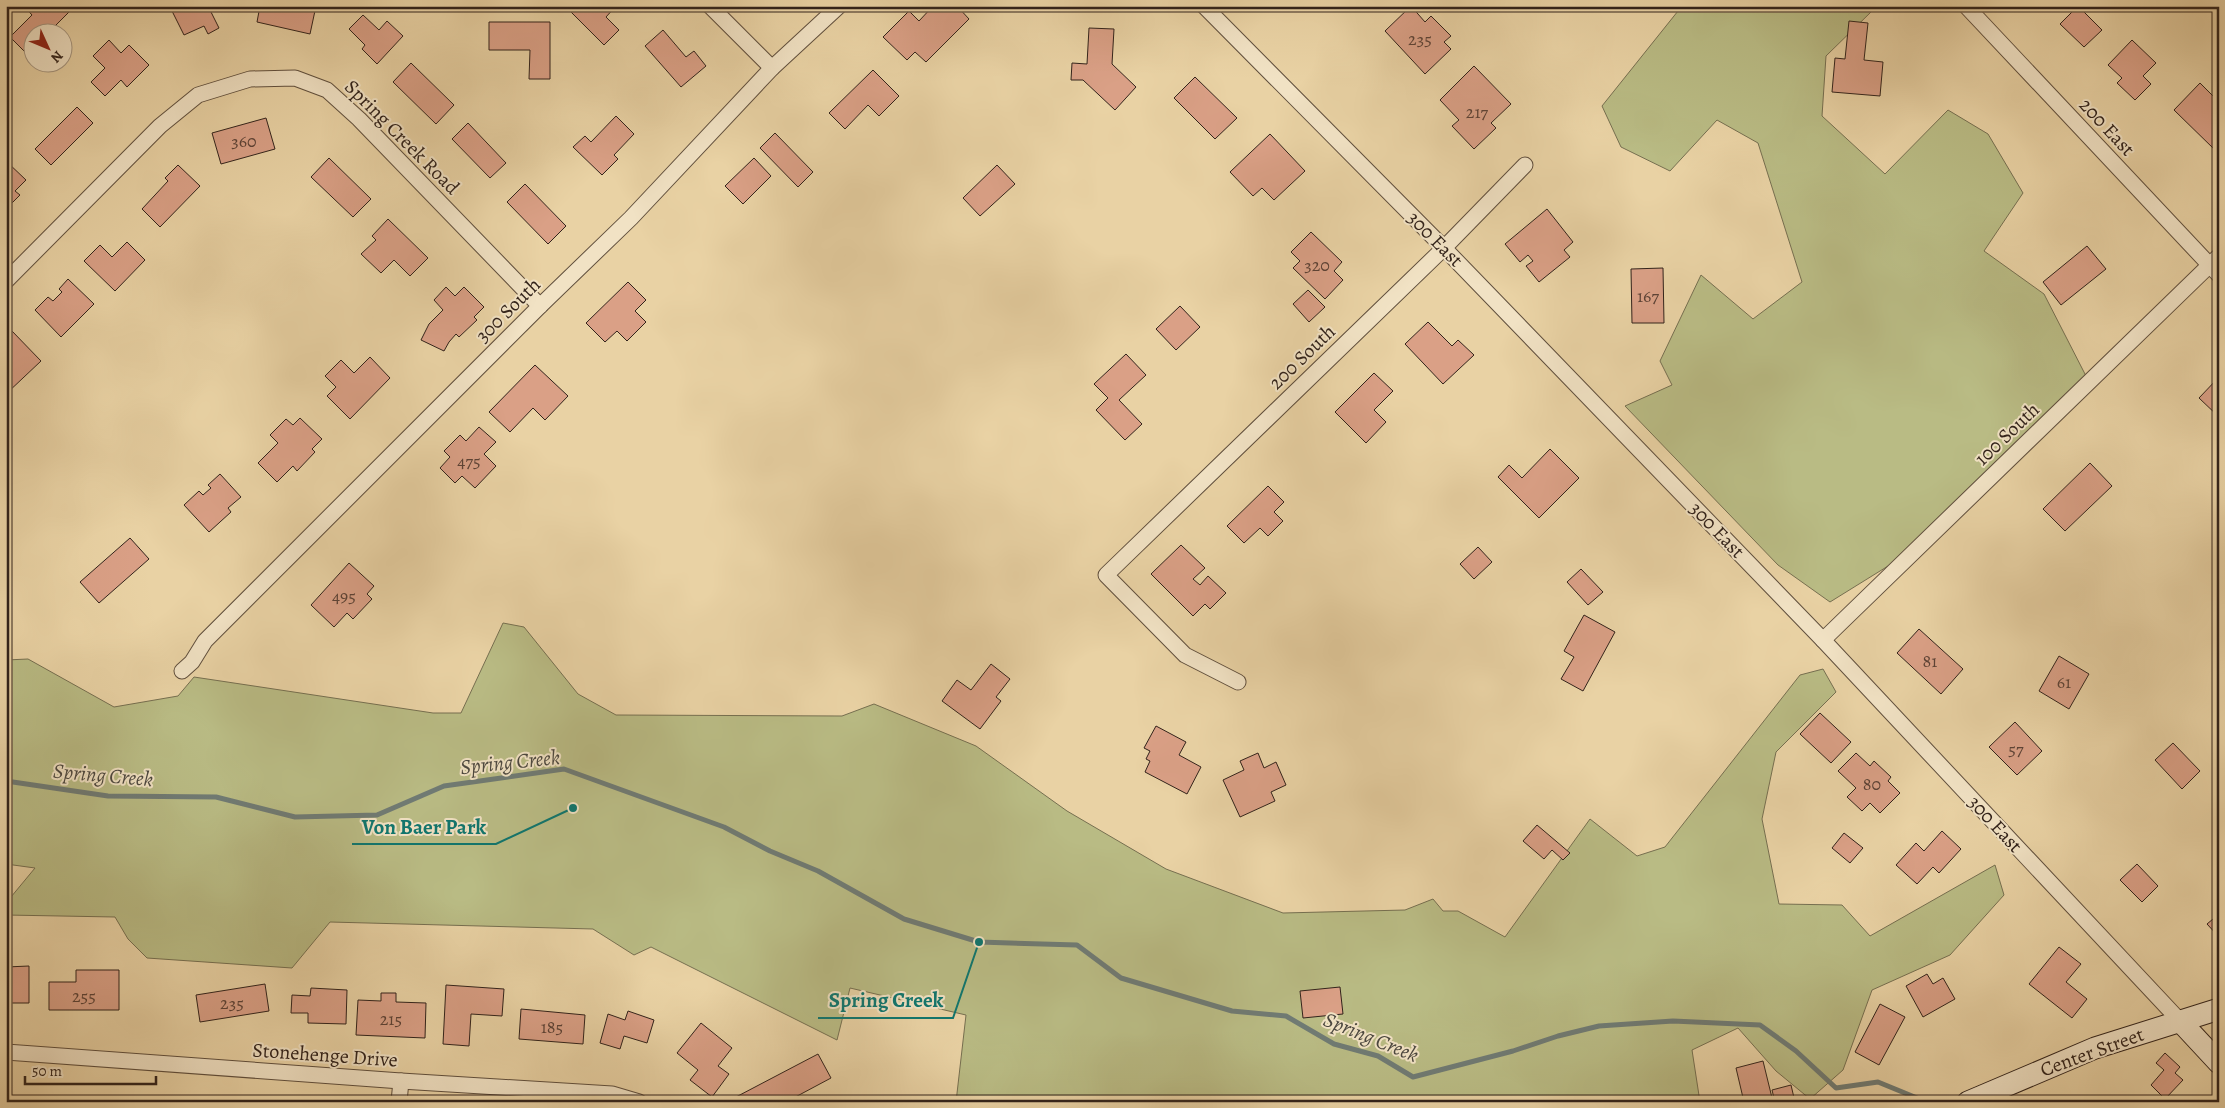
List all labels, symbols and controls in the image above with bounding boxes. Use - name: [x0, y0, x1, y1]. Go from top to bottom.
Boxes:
- north arrow: [22, 22, 72, 72]
- house number: 235: [1408, 27, 1432, 51]
- text: N: [47, 46, 67, 67]
- street label: Spring Creek Road: [339, 74, 466, 201]
- street label: 200 East: [2073, 92, 2141, 162]
- house number: 217: [1466, 100, 1489, 124]
- house number: 360: [231, 129, 257, 153]
- street label: 300 East: [1401, 205, 1469, 273]
- house number: 320: [1304, 253, 1330, 277]
- street label: 300 South: [470, 271, 547, 348]
- house number: 167: [1637, 284, 1659, 308]
- street label: 200 South: [1263, 318, 1341, 396]
- street label: 100 South: [1969, 396, 2046, 472]
- house number: 475: [457, 449, 481, 473]
- street label: 300 East: [1683, 496, 1751, 564]
- house number: 495: [332, 584, 356, 608]
- house number: 81: [1923, 649, 1937, 673]
- house number: 61: [2057, 670, 2071, 694]
- house number: 57: [2008, 737, 2024, 761]
- water label: Spring Creek: [459, 743, 561, 781]
- water label: Spring Creek: [52, 757, 154, 793]
- house number: 80: [1863, 772, 1881, 796]
- street label: 300 East: [1962, 790, 2029, 859]
- callout: Von Baer Park: [352, 808, 496, 844]
- text: Von Baer Park: [361, 813, 486, 841]
- callout: Spring Creek: [818, 982, 953, 1018]
- house number: 255: [72, 984, 96, 1008]
- text: Spring Creek: [829, 986, 943, 1014]
- house number: 235: [220, 991, 244, 1015]
- water label: Spring Creek: [1319, 1005, 1423, 1069]
- house number: 215: [380, 1007, 402, 1031]
- house number: 185: [541, 1015, 563, 1039]
- street label: Center Street: [2036, 1021, 2148, 1083]
- street label: Stonehenge Drive: [251, 1036, 399, 1074]
- scale bar: [25, 1053, 156, 1085]
- text: 50 m: [32, 1061, 62, 1081]

